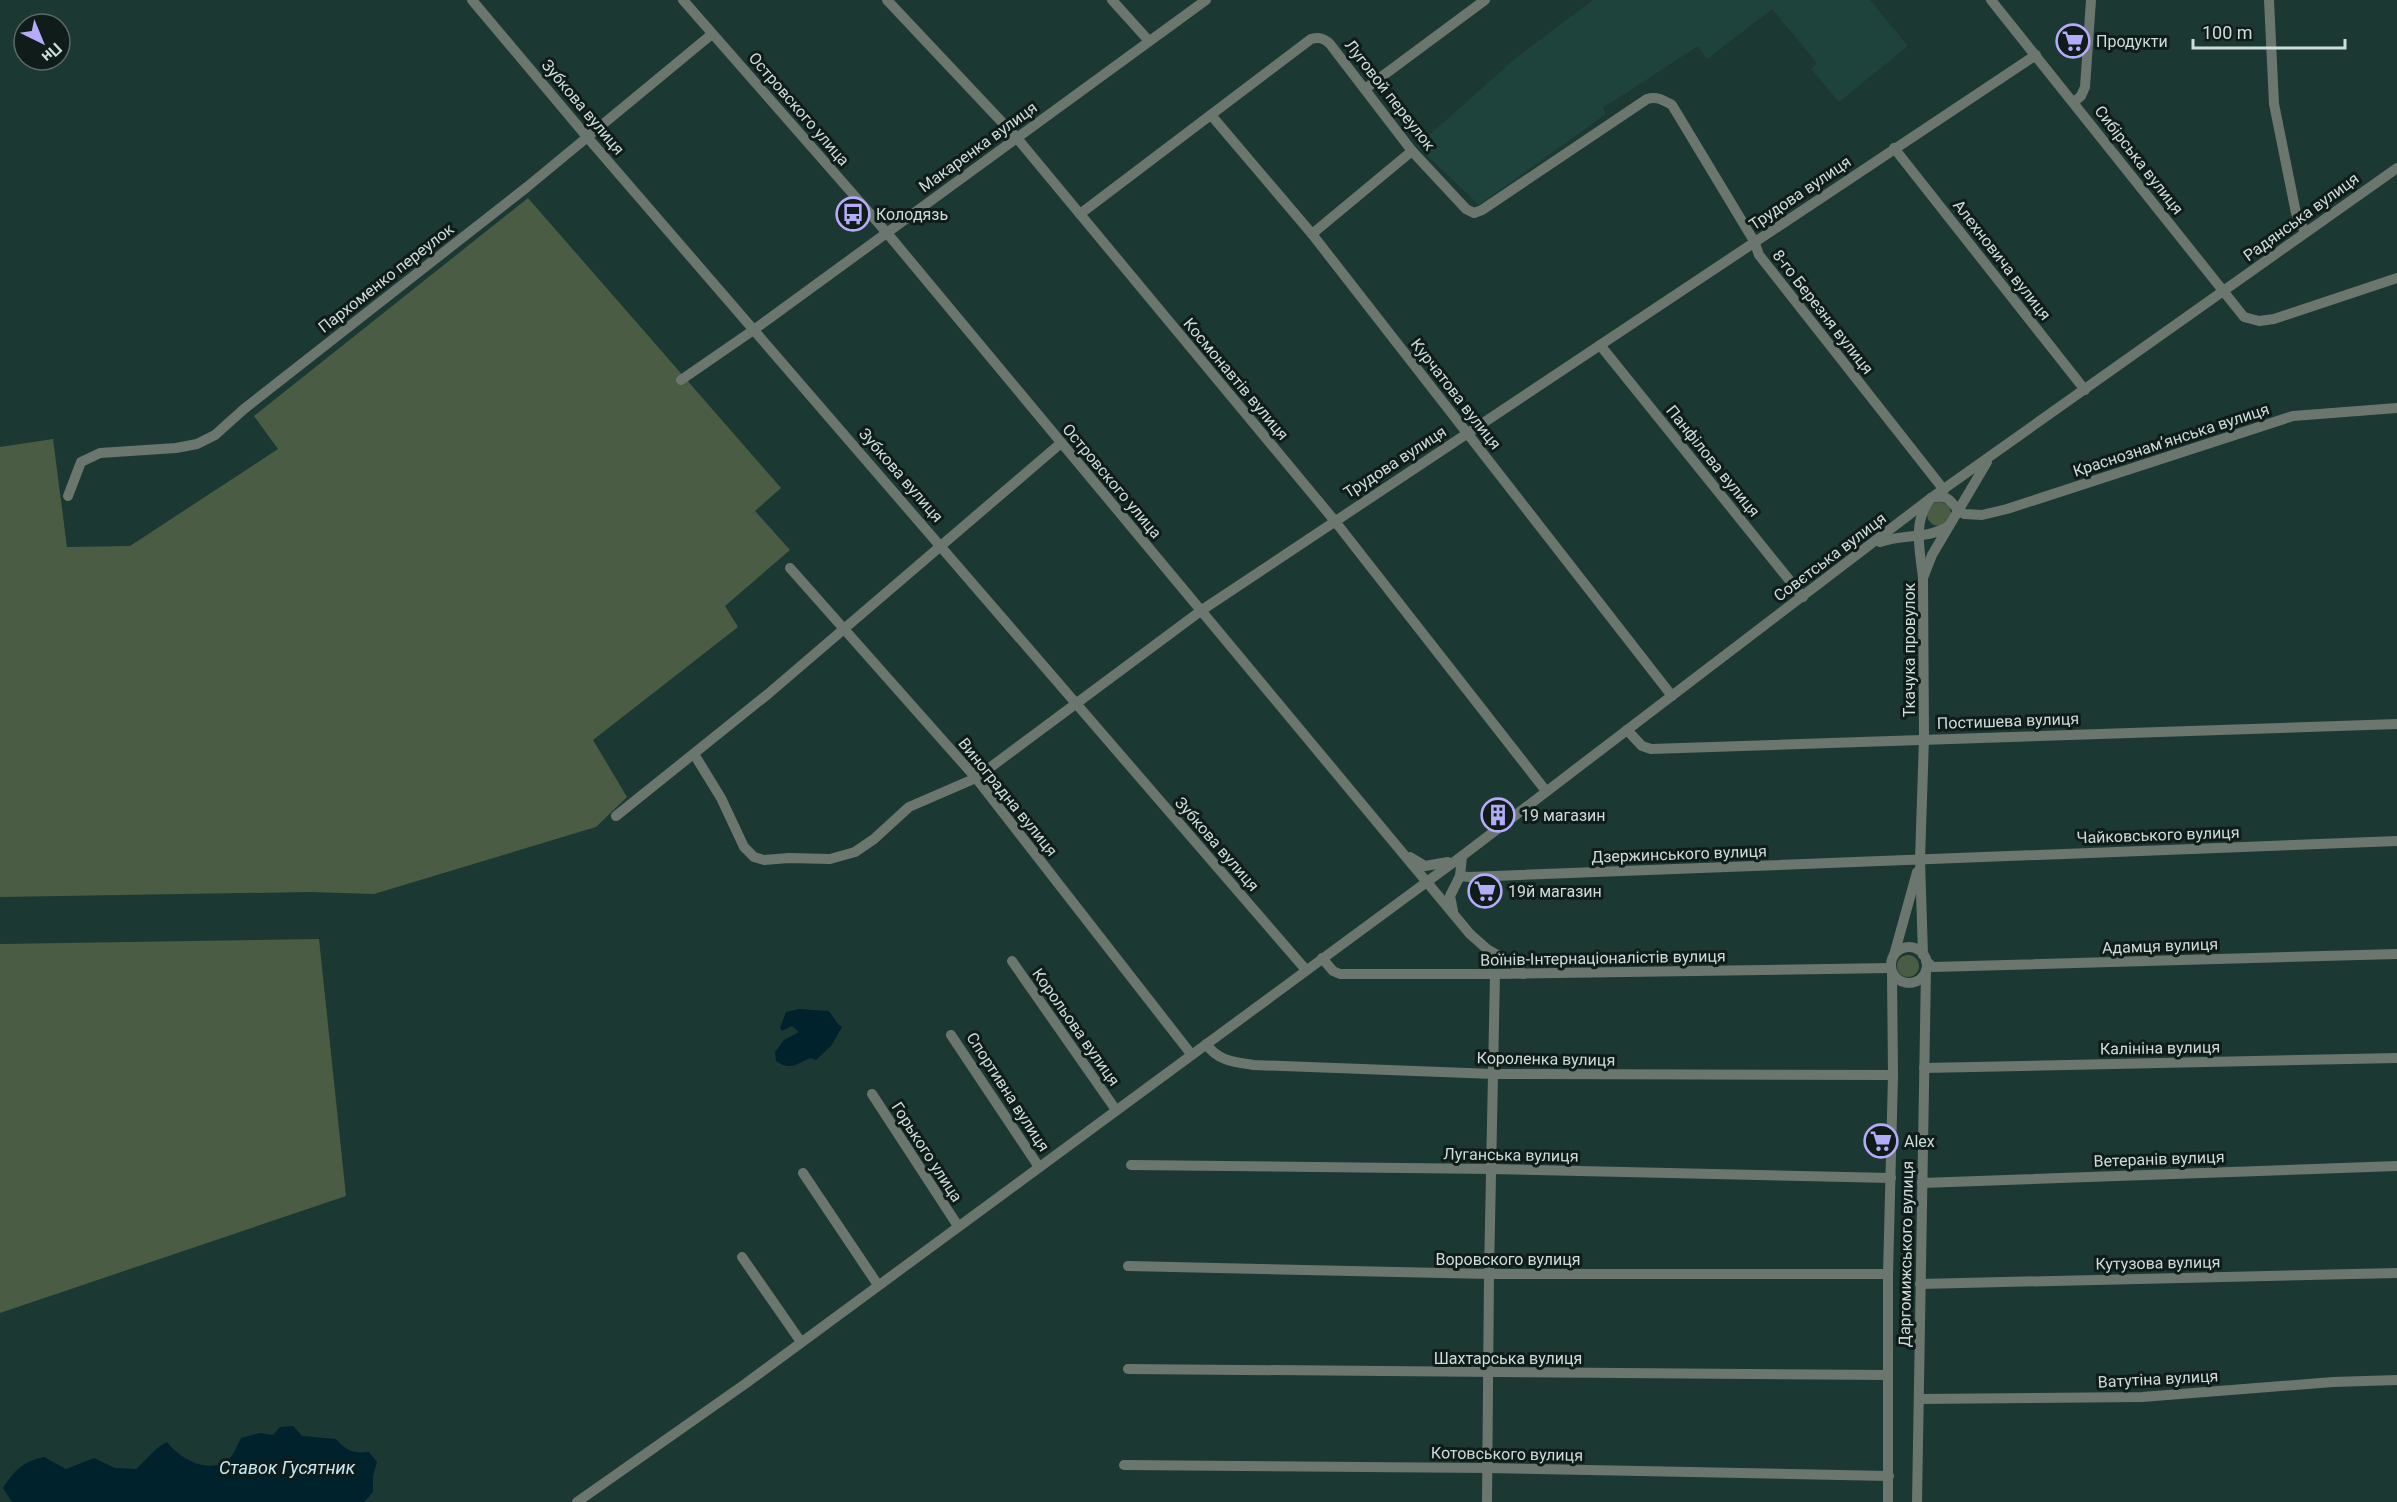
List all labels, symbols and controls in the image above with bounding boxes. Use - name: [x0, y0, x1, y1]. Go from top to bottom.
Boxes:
- north arrow: [12, 12, 72, 72]
- scale bar: [2193, 12, 2344, 50]
- text: 100 m: [2202, 22, 2253, 43]
- supermarket icon: Продукти: [2055, 23, 2091, 59]
- place label: Продукти: [2096, 32, 2168, 51]
- street label: Луговой переулок: [1341, 36, 1439, 154]
- text: Пн: [38, 39, 66, 67]
- street label: Островского улица: [745, 48, 853, 170]
- street label: Зубкова вулиця: [538, 56, 628, 158]
- street label: Макаренка вулиця: [915, 98, 1041, 196]
- street label: Сибірська вулиця: [2091, 102, 2187, 218]
- street label: Трудова вулиця: [1746, 152, 1854, 234]
- street label: Радянська вулиця: [2240, 169, 2362, 265]
- bus stop icon: Колодязь: [835, 196, 871, 232]
- street label: Алехновича вулиця: [1949, 196, 2055, 324]
- place label: Колодязь: [876, 205, 948, 224]
- street label: Пархоменко переулок: [315, 219, 458, 337]
- street label: 8-го Березня вулиця: [1769, 246, 1877, 378]
- street label: Космонавтів вулиця: [1179, 314, 1293, 444]
- street label: Курчатова вулиця: [1407, 335, 1505, 453]
- street label: Краснознамʼянська вулиця: [2070, 399, 2272, 481]
- street label: Панфілова вулиця: [1662, 401, 1764, 521]
- street label: Островского улица: [1058, 420, 1166, 542]
- street label: Трудова вулиця: [1340, 422, 1450, 502]
- street label: Зубкова вулиця: [855, 424, 947, 526]
- street label: Совєтська вулиця: [1770, 509, 1890, 605]
- street label: Ткачука провулок: [1900, 582, 1919, 717]
- street label: Постишева вулиця: [1937, 709, 2079, 733]
- street label: Виноградна вулиця: [954, 734, 1062, 860]
- street label: Зубкова вулиця: [1171, 793, 1263, 895]
- building icon: 19 магазин: [1480, 797, 1516, 833]
- place label: 19 магазин: [1521, 806, 1606, 825]
- street label: Чайковського вулиця: [2076, 823, 2240, 847]
- street label: Дзержинського вулиця: [1591, 841, 1767, 867]
- supermarket icon: 19й магазин: [1467, 873, 1503, 909]
- place label: 19й магазин: [1508, 882, 1602, 901]
- street label: Адамця вулиця: [2102, 934, 2218, 958]
- street label: Воїнів-Інтернаціоналістів вулиця: [1480, 946, 1726, 970]
- street label: Корольова вулиця: [1028, 965, 1124, 1089]
- street label: Спортивна вулиця: [962, 1029, 1054, 1155]
- street label: Калініна вулиця: [2100, 1037, 2220, 1059]
- street label: Короленка вулиця: [1477, 1048, 1615, 1070]
- street label: Горького улица: [888, 1098, 966, 1206]
- supermarket icon: Alex: [1863, 1123, 1899, 1159]
- place label: Alex: [1904, 1132, 1935, 1151]
- street label: Луганська вулиця: [1443, 1144, 1579, 1166]
- street label: Ветеранів вулиця: [2093, 1147, 2225, 1171]
- street label: Даргомижського вулиця: [1895, 1161, 1917, 1347]
- street label: Воровского вулиця: [1435, 1250, 1581, 1269]
- street label: Кутузова вулиця: [2095, 1252, 2221, 1274]
- street label: Шахтарська вулиця: [1434, 1349, 1582, 1368]
- street label: Ватутіна вулиця: [2097, 1366, 2219, 1392]
- street label: Котовського вулиця: [1431, 1443, 1583, 1465]
- water label: Ставок Гусятник: [219, 1457, 356, 1478]

